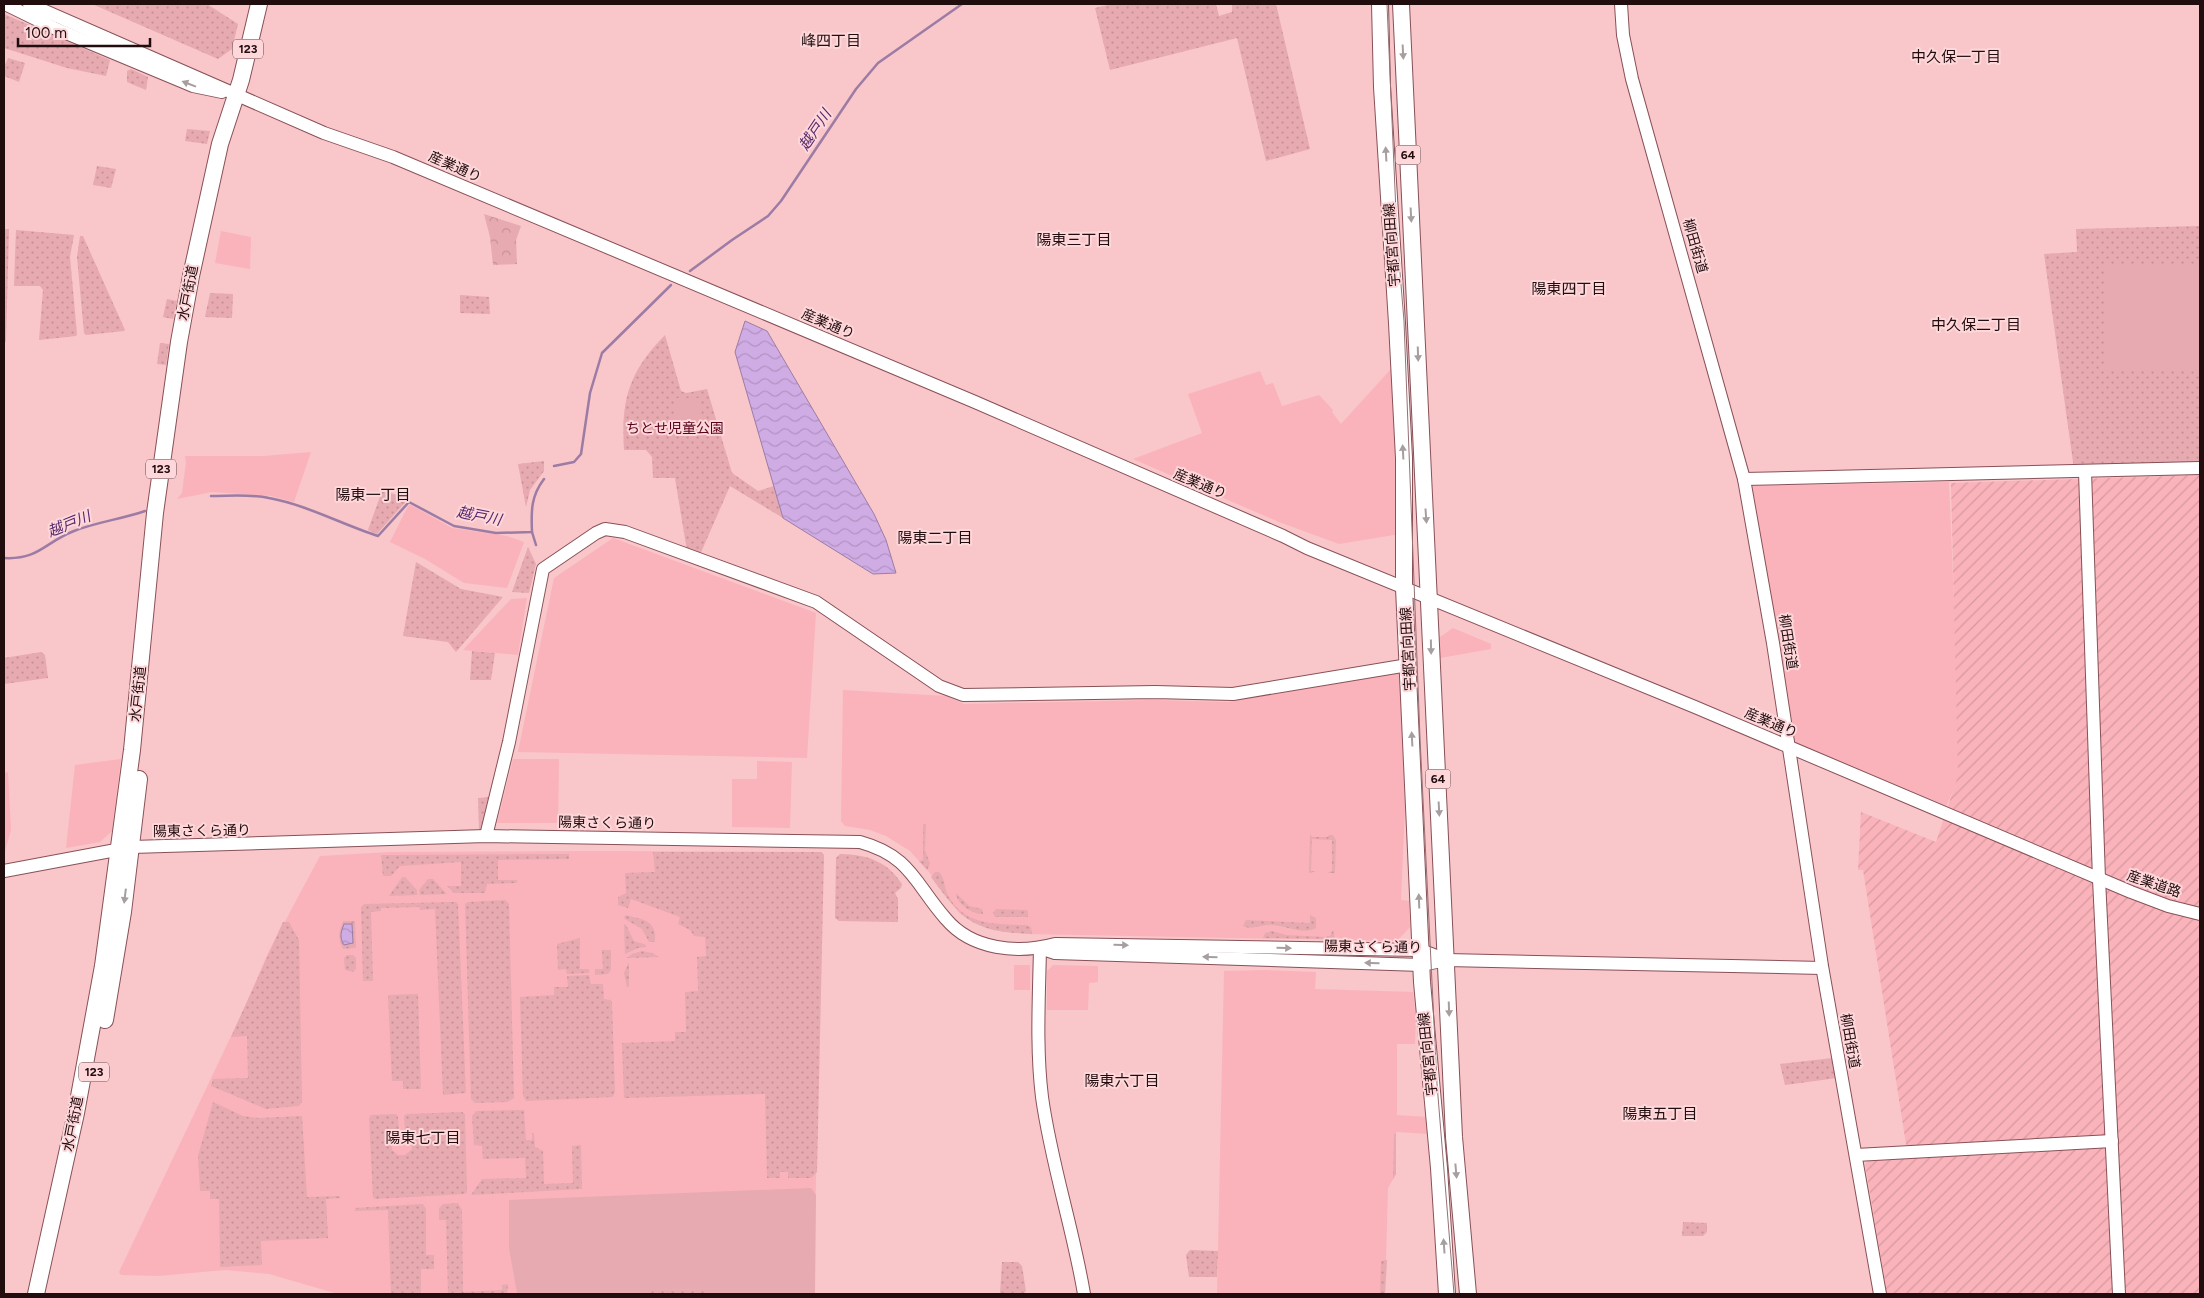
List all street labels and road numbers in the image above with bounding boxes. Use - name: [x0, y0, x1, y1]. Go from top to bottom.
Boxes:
- road number: 123: [233, 40, 263, 59]
- road number: 64: [1396, 146, 1420, 164]
- street label: 産業通り: [426, 148, 484, 186]
- street label: 宇都宮向田線: [1381, 203, 1403, 287]
- street label: 柳田街道: [1679, 217, 1711, 275]
- street label: 水戸街道: [174, 264, 202, 322]
- street label: 産業通り: [799, 305, 857, 343]
- road number: 123: [146, 459, 176, 478]
- street label: 産業通り: [1171, 465, 1229, 503]
- street label: 宇都宮向田線: [1397, 607, 1419, 691]
- street label: 柳田街道: [1775, 613, 1801, 671]
- street label: 水戸街道: [127, 665, 149, 723]
- street label: 産業通り: [1742, 704, 1800, 742]
- road number: 64: [1426, 770, 1450, 789]
- street label: 陽東さくら通り: [558, 814, 656, 832]
- street label: 陽東さくら通り: [153, 822, 251, 840]
- street label: 産業道路: [2125, 867, 2183, 901]
- street label: 陽東さくら通り: [1324, 938, 1422, 956]
- street label: 宇都宮向田線: [1415, 1011, 1441, 1097]
- street label: 柳田街道: [1837, 1012, 1863, 1070]
- road number: 123: [79, 1062, 109, 1082]
- street label: 水戸街道: [59, 1095, 87, 1153]

